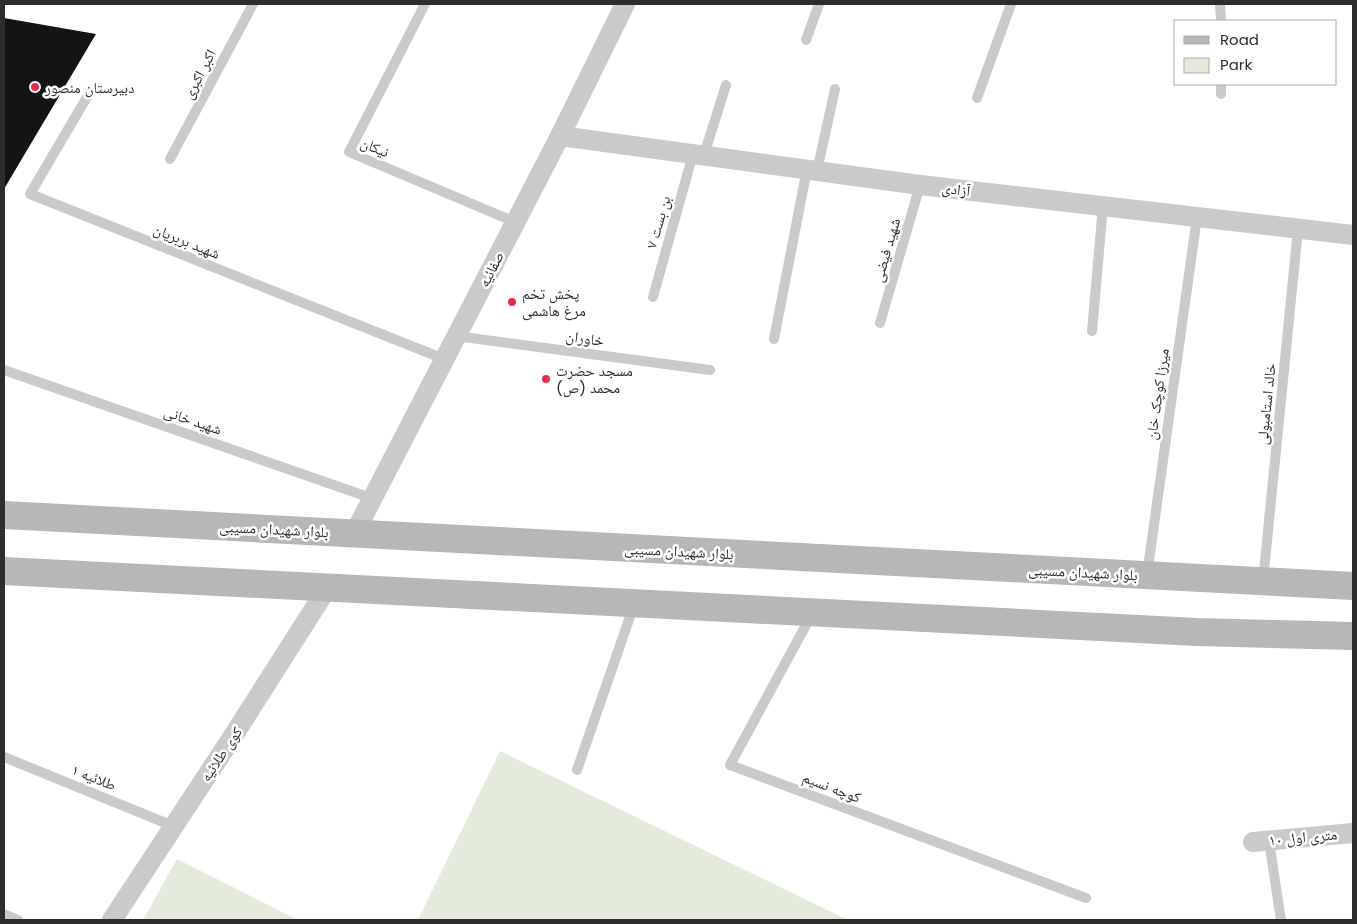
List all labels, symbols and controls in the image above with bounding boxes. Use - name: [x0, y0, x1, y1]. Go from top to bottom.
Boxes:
- legend: [1174, 20, 1337, 85]
- text: Road: [1220, 29, 1259, 50]
- street label: اکبر اکبری: [177, 45, 221, 103]
- text: Park: [1220, 54, 1252, 75]
- place label: دبیرستان منصور: [44, 77, 134, 98]
- marker: دبیرستان منصور: [29, 81, 41, 93]
- street label: نیکان: [358, 132, 392, 162]
- street label: آزادی: [941, 177, 973, 201]
- street label: بن بست ۷: [640, 193, 676, 251]
- street label: شهید فیضی: [867, 215, 905, 285]
- street label: شهید بربریان: [151, 218, 224, 264]
- street label: صفائیه: [473, 247, 509, 291]
- place label: پخش تخم مرغ هاشمی: [522, 283, 586, 321]
- marker: پخش تخم مرغ هاشمی: [506, 296, 518, 308]
- street label: خاوران: [564, 325, 606, 351]
- street label: میرزا کوچک خان: [1140, 347, 1174, 441]
- place label: مسجد حضرت محمد (ص): [556, 360, 633, 398]
- street label: خالد استامبولی: [1251, 362, 1281, 446]
- marker: مسجد حضرت محمد (ص): [540, 373, 552, 385]
- street label: شهید خانی: [161, 400, 225, 440]
- street label: بلوار شهیدان مسیبی: [219, 516, 329, 542]
- street label: بلوار شهیدان مسیبی: [624, 538, 734, 564]
- street label: بلوار شهیدان مسیبی: [1028, 559, 1138, 585]
- street label: کوی طلائیه: [195, 722, 247, 786]
- street label: طلائیه ۱: [69, 759, 119, 795]
- street label: کوچه نسیم: [800, 766, 864, 808]
- street label: ۱۰ متری اول: [1268, 824, 1338, 850]

